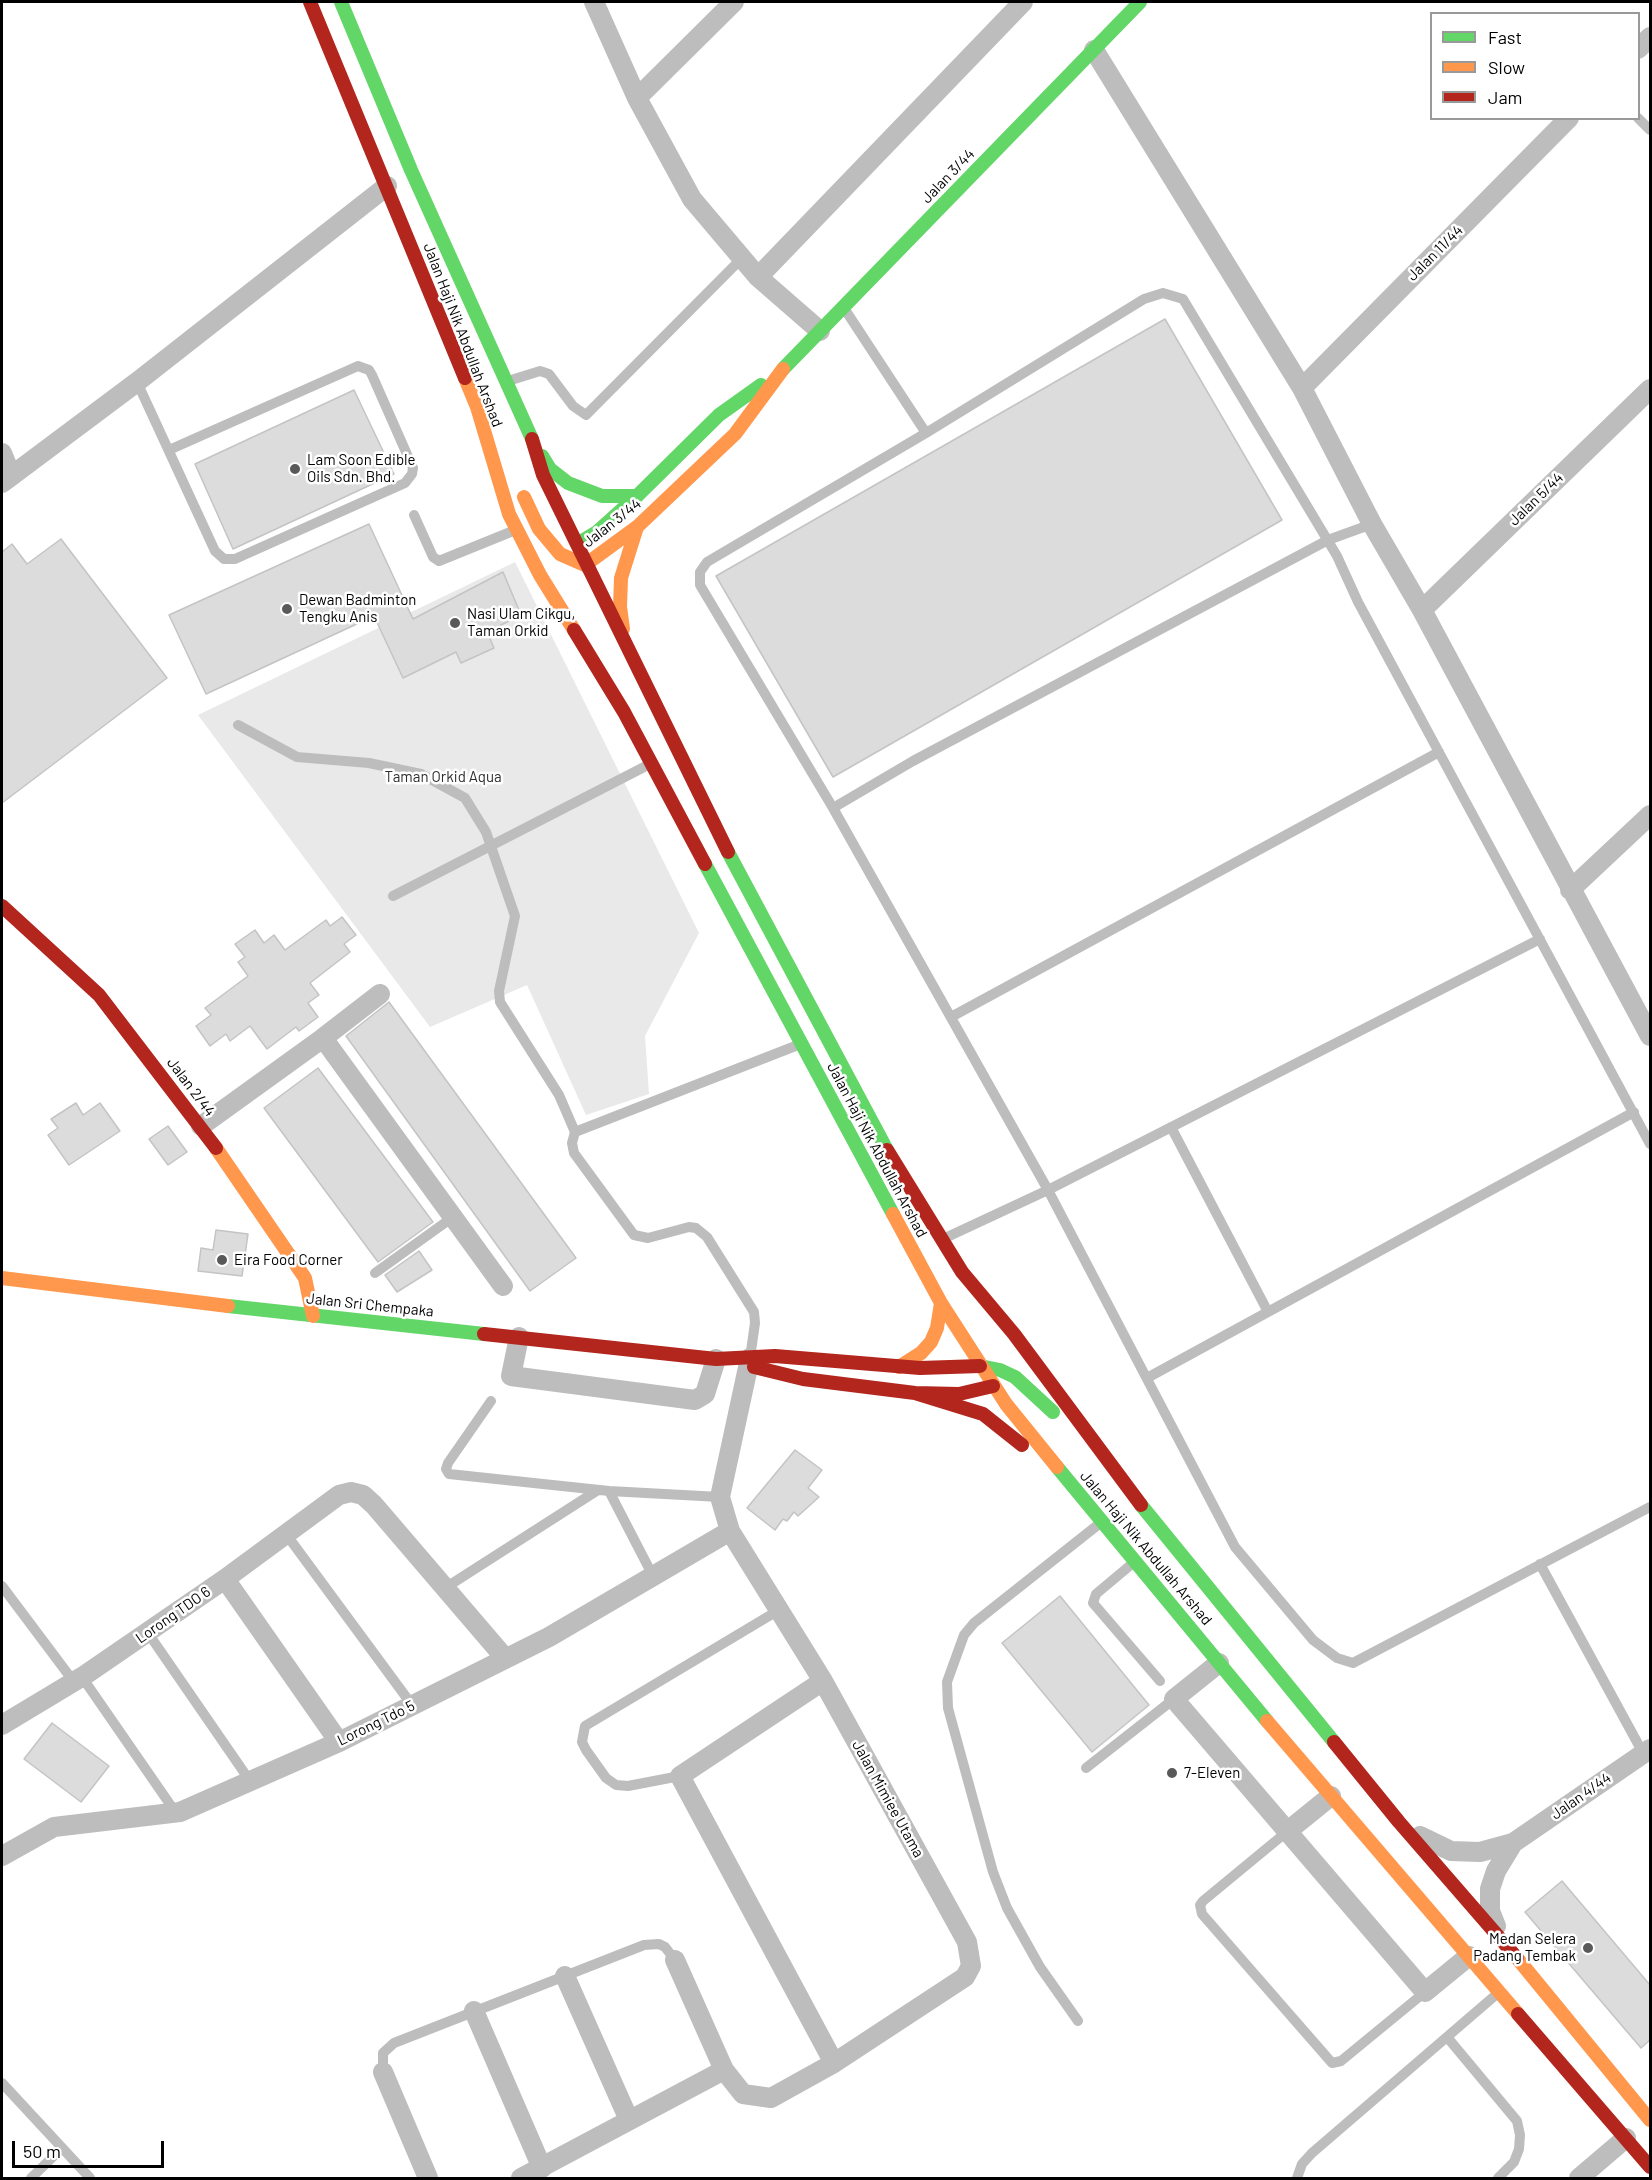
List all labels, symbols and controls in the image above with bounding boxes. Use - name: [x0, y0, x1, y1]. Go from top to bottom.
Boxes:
- legend: [1430, 12, 1640, 120]
- text: Fast: [1488, 26, 1522, 48]
- text: Slow: [1488, 56, 1525, 78]
- text: Jam: [1488, 86, 1522, 108]
- street label: Jalan 3/44: [918, 145, 978, 207]
- street label: Jalan 11/44: [1403, 221, 1467, 285]
- street label: Jalan Haji Nik Abdullah Arshad: [420, 240, 506, 430]
- place label: Lam Soon Edible Oils Sdn. Bhd.: [307, 451, 416, 486]
- marker: Lam Soon Edible Oils Sdn. Bhd.: [288, 462, 302, 476]
- street label: Jalan 5/44: [1505, 469, 1567, 529]
- street label: Jalan 3/44: [579, 495, 645, 551]
- place label: Dewan Badminton Tengku Anis: [299, 591, 416, 626]
- marker: Dewan Badminton Tengku Anis: [280, 602, 294, 616]
- place label: Nasi Ulam Cikgu, Taman Orkid: [467, 605, 575, 640]
- marker: Nasi Ulam Cikgu, Taman Orkid: [448, 616, 462, 630]
- park label: Taman Orkid Aqua: [384, 768, 502, 786]
- street label: Jalan 2/44: [163, 1054, 219, 1120]
- street label: Jalan Haji Nik Abdullah Arshad: [823, 1059, 931, 1241]
- place label: Eira Food Corner: [234, 1251, 343, 1269]
- marker: Eira Food Corner: [215, 1253, 229, 1267]
- street label: Jalan Sri Chempaka: [305, 1289, 435, 1321]
- street label: Jalan Haji Nik Abdullah Arshad: [1076, 1467, 1216, 1629]
- street label: Lorong TDO 6: [132, 1583, 214, 1647]
- street label: Lorong Tdo 5: [334, 1697, 418, 1749]
- street label: Jalan Mimiee Utama: [848, 1737, 928, 1861]
- place label: 7-Eleven: [1184, 1764, 1240, 1782]
- marker: 7-Eleven: [1165, 1766, 1179, 1780]
- street label: Jalan 4/44: [1547, 1769, 1615, 1823]
- place label: Medan Selera Padang Tembak: [1473, 1930, 1576, 1965]
- marker: Medan Selera Padang Tembak: [1581, 1941, 1595, 1955]
- scale bar: [15, 2129, 166, 2167]
- text: 50 m: [23, 2140, 61, 2162]

